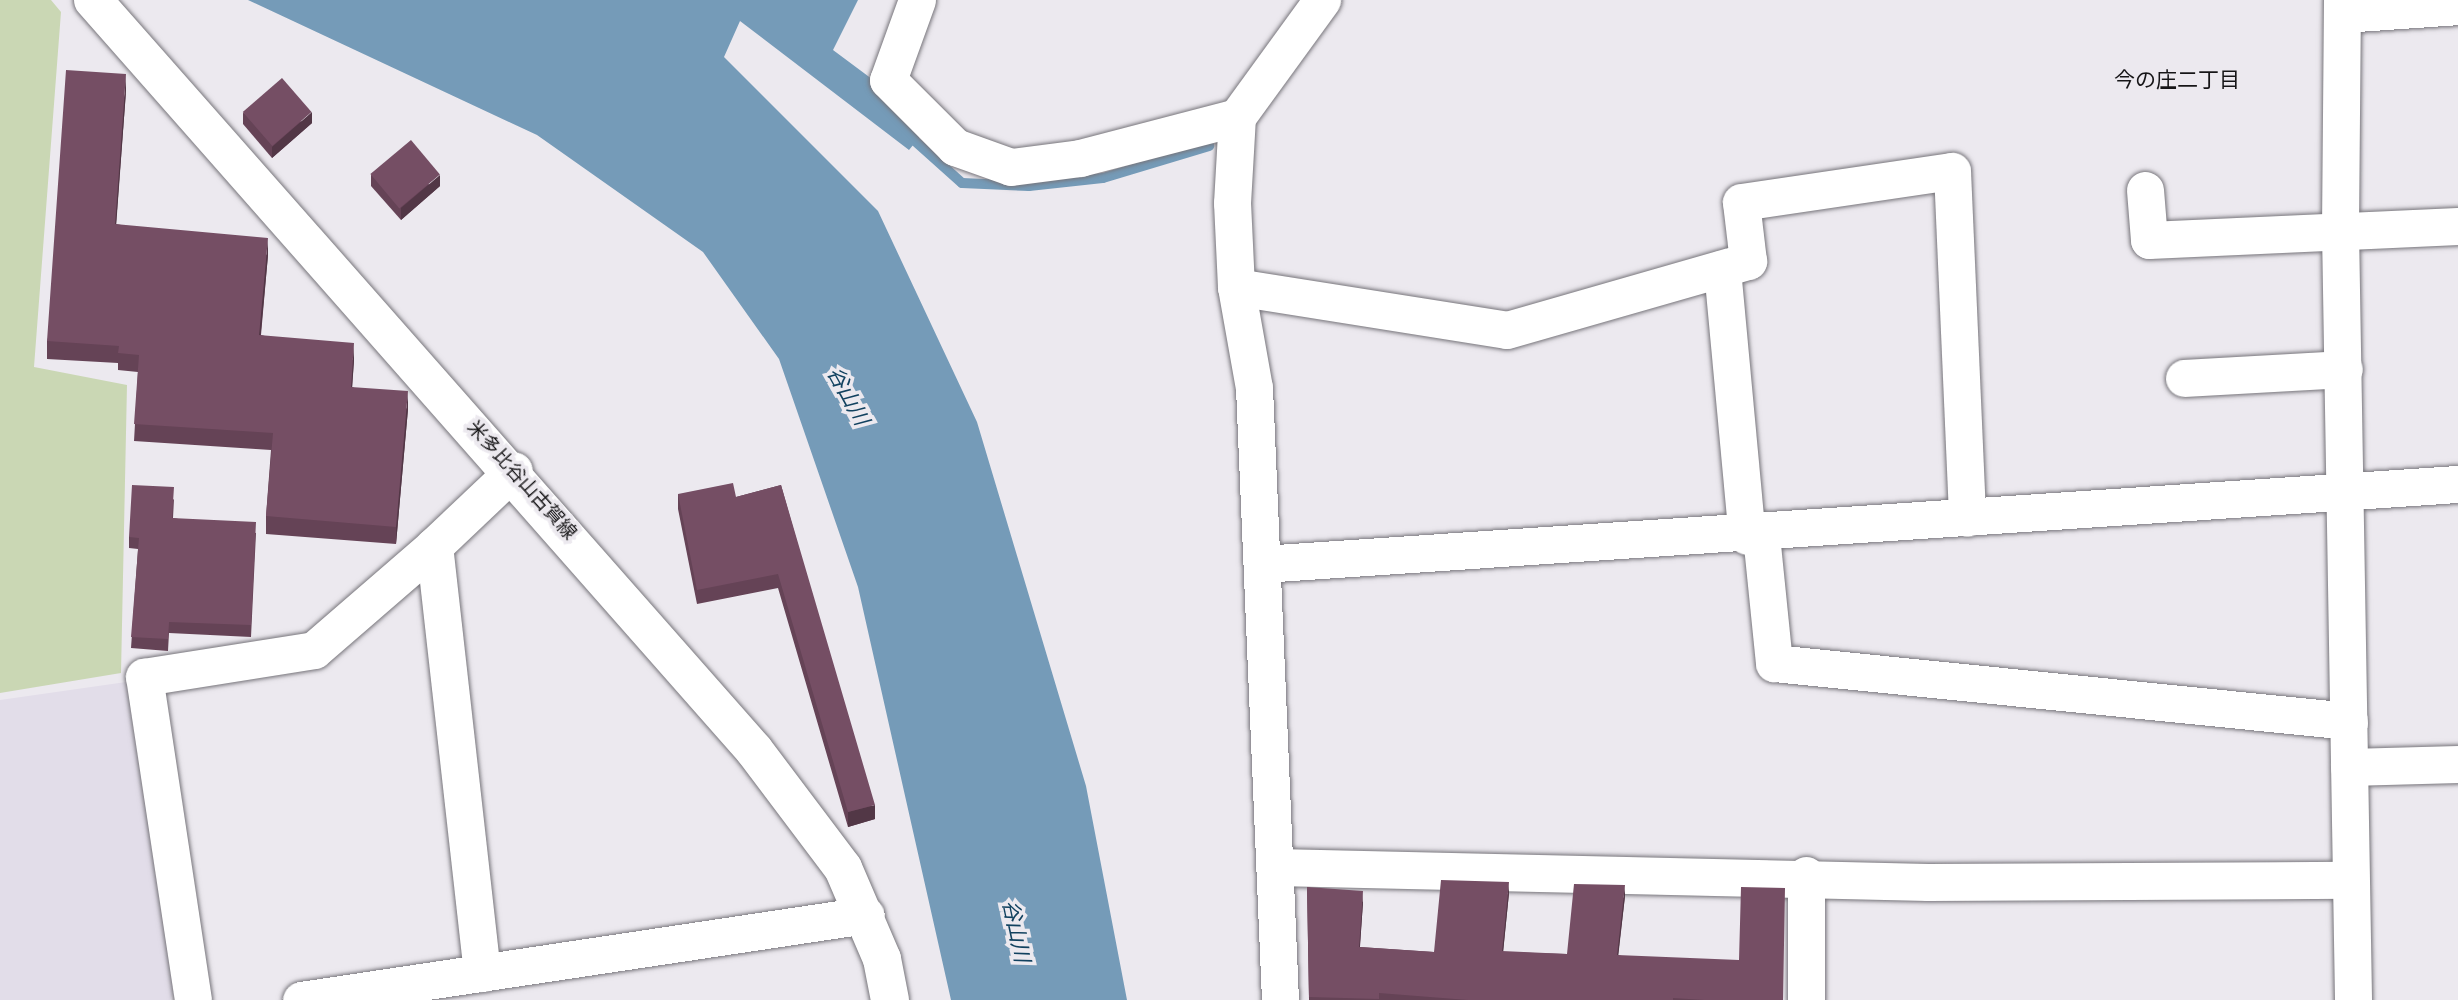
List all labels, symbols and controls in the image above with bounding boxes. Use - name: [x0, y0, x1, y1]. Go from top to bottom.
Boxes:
- district label: 今の庄二丁目: [2114, 67, 2240, 93]
- water label: 谷山川: [822, 362, 874, 430]
- street label: 米多比谷山古賀線: [463, 416, 581, 544]
- water label: 谷山川: [997, 898, 1035, 964]

